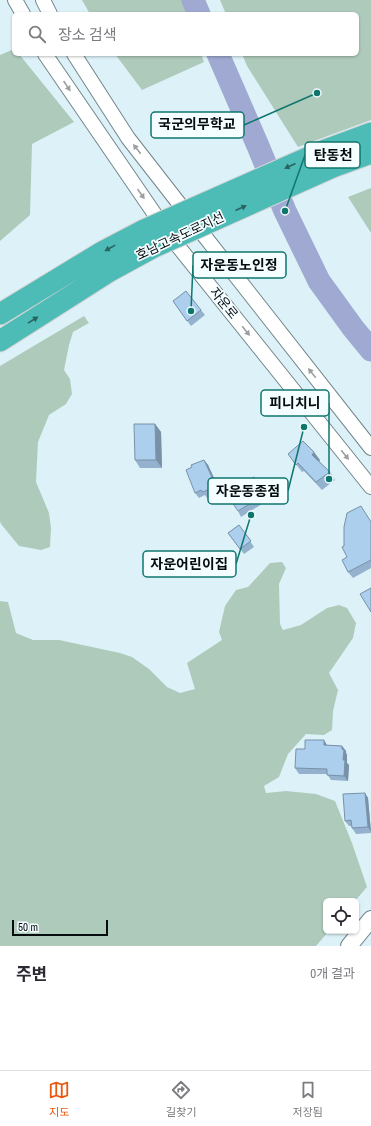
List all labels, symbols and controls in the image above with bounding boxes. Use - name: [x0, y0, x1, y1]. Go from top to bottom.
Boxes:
- search box: [12, 12, 359, 56]
- icon: search: [26, 23, 48, 45]
- text: 장소 검색: [58, 24, 117, 45]
- one-way arrow: [63, 81, 71, 91]
- callout: 국군의무학교: [151, 112, 244, 138]
- text: 국군의무학교: [158, 115, 236, 133]
- callout: 탄동천: [305, 142, 360, 168]
- one-way arrow: [132, 143, 141, 154]
- text: 탄동천: [314, 146, 352, 164]
- one-way arrow: [284, 163, 295, 169]
- one-way arrow: [137, 188, 145, 199]
- one-way arrow: [236, 205, 247, 211]
- street label: 호남고속도로지선: [133, 208, 227, 264]
- one-way arrow: [104, 245, 116, 252]
- callout: 자운동노인정: [193, 252, 286, 278]
- text: 자운동노인정: [200, 256, 278, 274]
- street label: 자운로: [206, 284, 242, 322]
- one-way arrow: [28, 316, 38, 324]
- one-way arrow: [242, 326, 251, 337]
- one-way arrow: [308, 368, 317, 379]
- callout: 피니치니: [261, 390, 329, 416]
- text: 피니치니: [269, 394, 321, 412]
- one-way arrow: [341, 449, 350, 460]
- callout: 자운동종점: [208, 478, 288, 504]
- text: 자운동종점: [216, 482, 280, 500]
- callout: 자운어린이집: [143, 551, 236, 577]
- text: 자운어린이집: [150, 555, 228, 573]
- map controls: [323, 898, 359, 934]
- button: locate: [323, 898, 359, 934]
- scale bar: [12, 918, 108, 937]
- text: 50 m: [18, 920, 38, 934]
- text: 주변: [16, 962, 47, 985]
- text: 0개 결과: [310, 965, 355, 982]
- tab: 지도: [48, 1079, 70, 1119]
- tab: 길찾기: [166, 1079, 196, 1119]
- tab: 저장됨: [293, 1079, 323, 1119]

